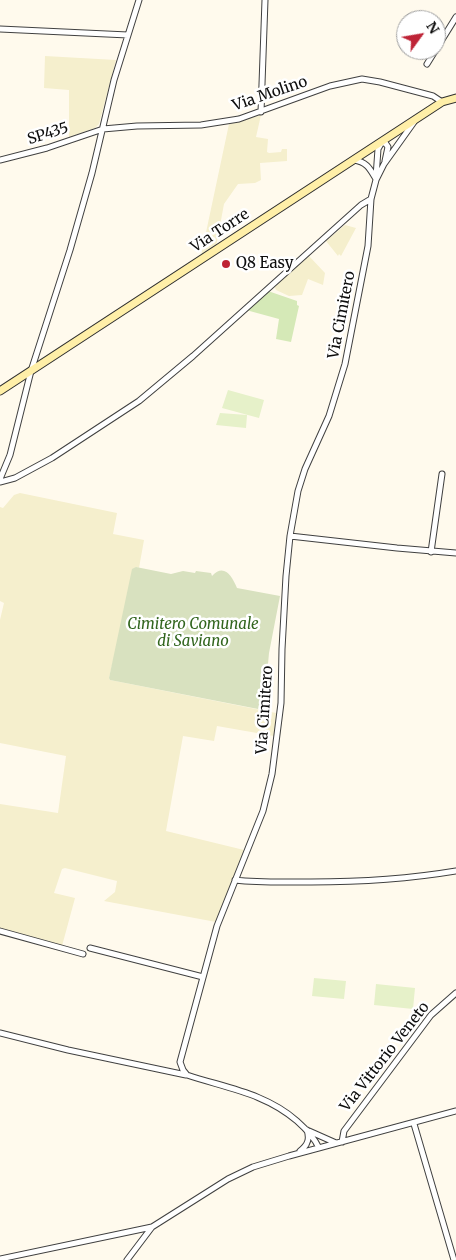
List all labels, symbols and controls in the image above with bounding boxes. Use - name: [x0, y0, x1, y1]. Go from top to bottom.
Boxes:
- north arrow: [396, 10, 446, 60]
- text: N: [422, 18, 443, 37]
- street label: Via Molino: [230, 73, 310, 115]
- street label: SP435: [25, 119, 71, 149]
- street label: Via Torre: [187, 205, 253, 257]
- place label: Q8 Easy: [236, 255, 293, 273]
- marker: Q8 Easy: [220, 258, 232, 270]
- street label: Via Cimitero: [325, 270, 359, 360]
- park label: Cimitero Comunale di Saviano: [127, 616, 259, 651]
- street label: Via Cimitero: [253, 665, 277, 755]
- street label: Via Vittorio Veneto: [337, 999, 433, 1115]

